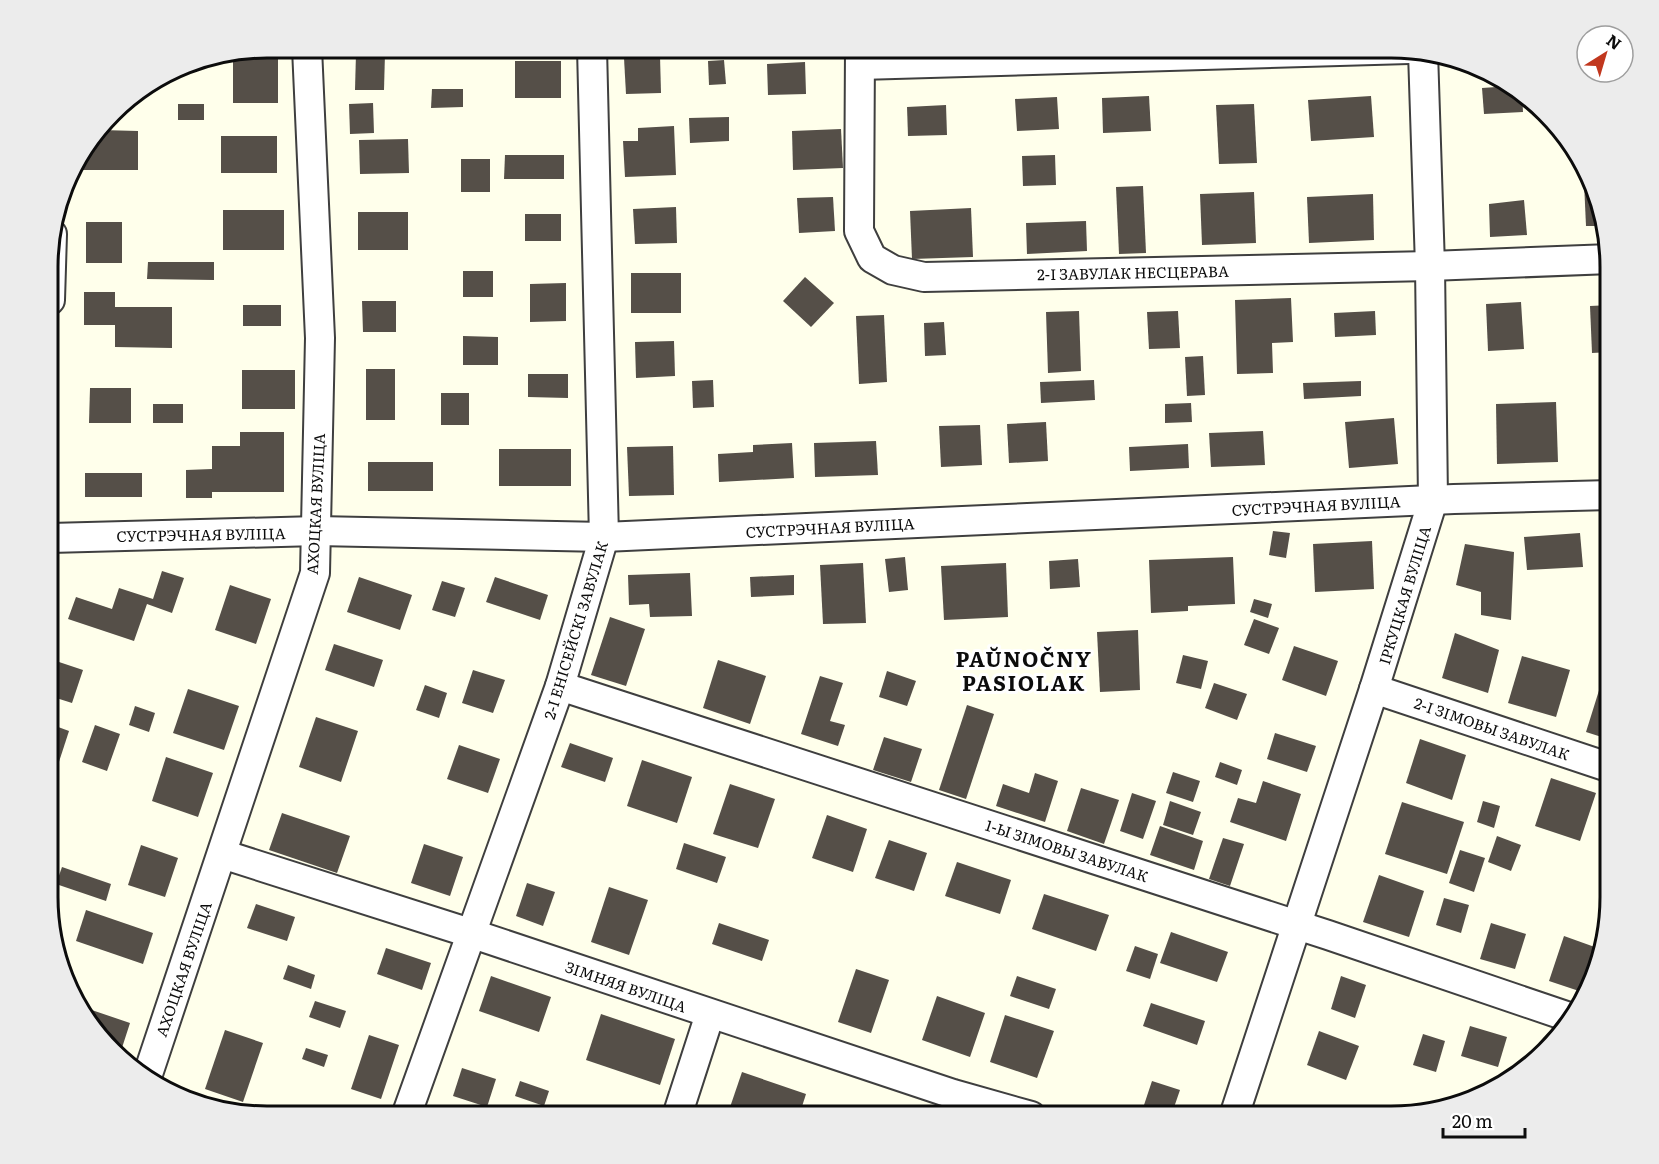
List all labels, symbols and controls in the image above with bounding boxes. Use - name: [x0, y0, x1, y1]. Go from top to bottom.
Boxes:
- north arrow: [1575, 24, 1635, 84]
- text: N: [1602, 28, 1627, 55]
- street label: 2-І ЗАВУЛАК НЕСЦЕРАВА: [1037, 259, 1229, 285]
- street label: АХОЦКАЯ ВУЛІЦА: [300, 433, 330, 575]
- street label: СУСТРЭЧНАЯ ВУЛІЦА: [1231, 489, 1401, 521]
- street label: СУСТРЭЧНАЯ ВУЛІЦА: [745, 511, 915, 543]
- street label: СУСТРЭЧНАЯ ВУЛІЦА: [116, 521, 286, 547]
- street label: ІРКУЦКАЯ ВУЛІЦА: [1372, 523, 1436, 667]
- street label: 2-І ЕНІСЕЙСКІ ЗАВУЛАК: [537, 538, 613, 722]
- district label: PAŬNOČNY PASIOLAK: [955, 642, 1093, 697]
- street label: 2-І ЗІМОВЫ ЗАВУЛАК: [1411, 691, 1573, 765]
- street label: 1-Ы ЗІМОВЫ ЗАВУЛАК: [983, 813, 1151, 887]
- street label: АХОЦКАЯ ВУЛІЦА: [149, 898, 217, 1040]
- street label: ЗІМНЯЯ ВУЛІЦА: [562, 954, 690, 1018]
- scale bar: [1443, 1101, 1526, 1139]
- text: 20 m: [1452, 1107, 1493, 1134]

